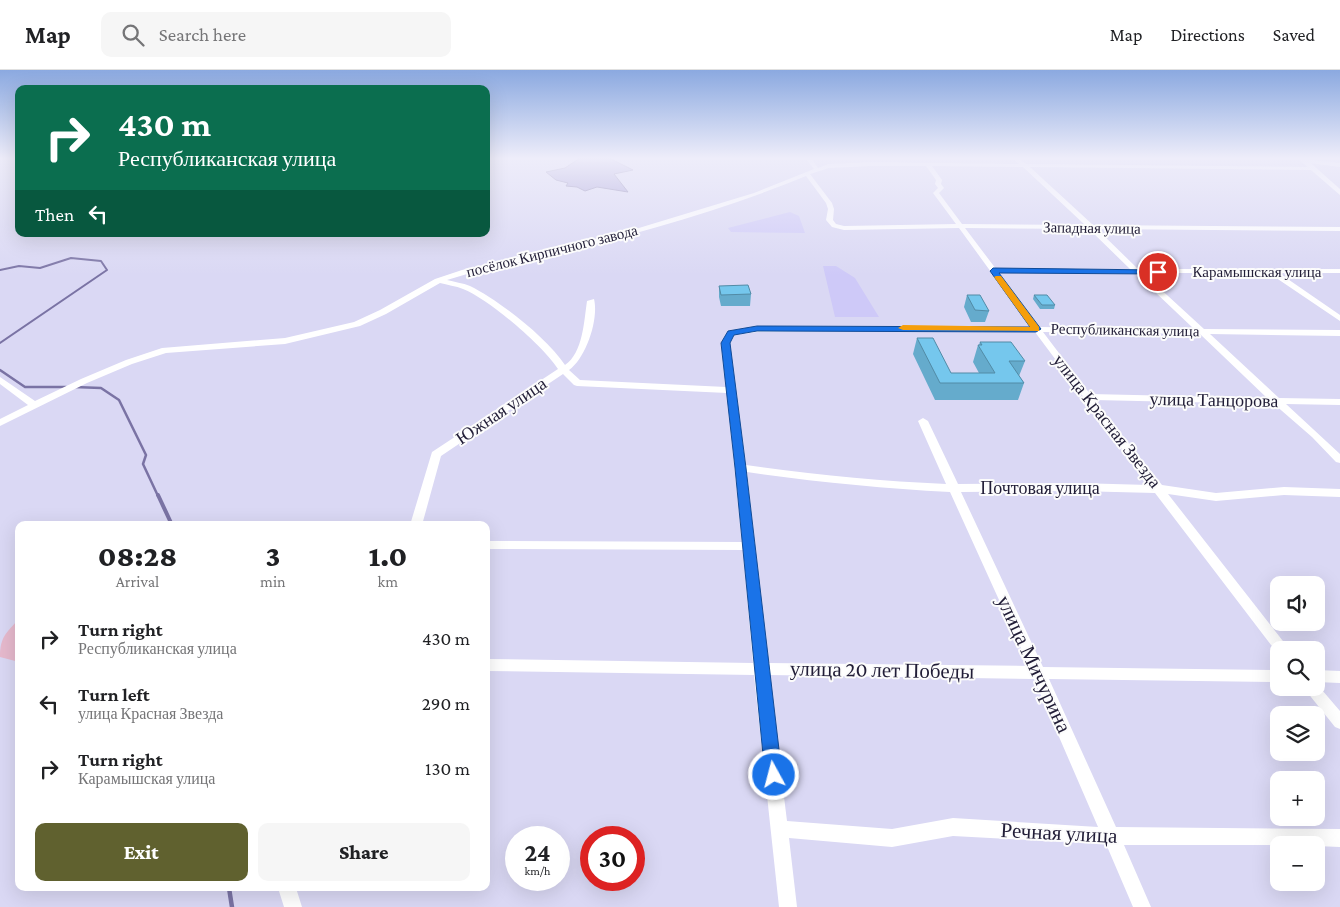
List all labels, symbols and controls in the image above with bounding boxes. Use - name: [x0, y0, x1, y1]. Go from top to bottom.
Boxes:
- search box: [101, 12, 451, 57]
- text: Map: [25, 21, 71, 48]
- icon: search: [119, 21, 147, 49]
- text: Search here: [159, 24, 246, 45]
- text: Map: [1110, 25, 1142, 45]
- text: Directions: [1170, 25, 1245, 45]
- text: Saved: [1273, 25, 1315, 45]
- icon: right: [35, 105, 100, 170]
- text: 430 m: [118, 105, 211, 144]
- text: Республиканская улица: [118, 146, 336, 171]
- icon: left: [84, 200, 112, 228]
- text: Then: [35, 204, 74, 225]
- street label: Западная улица: [1043, 219, 1141, 237]
- street label: посёлок Кирпичного завода: [465, 222, 640, 280]
- pin: [1137, 251, 1179, 293]
- icon: arrive: [1144, 258, 1172, 286]
- street label: Карамышская улица: [1193, 264, 1322, 280]
- street label: Республиканская улица: [1050, 321, 1200, 339]
- street label: улица Красная Звезда: [1049, 350, 1165, 492]
- street label: Южная улица: [452, 373, 550, 449]
- street label: улица Танцорова: [1149, 389, 1279, 411]
- street label: Почтовая улица: [980, 478, 1100, 498]
- text: 08:28: [98, 539, 177, 572]
- text: 3: [265, 539, 280, 572]
- text: 1.0: [369, 539, 407, 572]
- text: Arrival: [116, 573, 159, 590]
- text: min: [260, 573, 286, 590]
- text: km: [378, 573, 398, 590]
- map controls: [1270, 576, 1325, 891]
- button: sound: [1270, 576, 1325, 631]
- street label: улица Мичурина: [992, 591, 1077, 737]
- text: Turn right: [78, 619, 163, 640]
- icon: right: [35, 625, 63, 653]
- text: 430 m: [422, 628, 470, 649]
- text: Республиканская улица: [78, 640, 237, 657]
- button: search: [1270, 641, 1325, 696]
- street label: улица 20 лет Победы: [790, 656, 974, 684]
- text: Turn left: [78, 684, 150, 705]
- icon: left: [35, 690, 63, 718]
- text: 290 m: [422, 693, 470, 714]
- text: улица Красная Звезда: [78, 705, 223, 722]
- button: layers: [1270, 706, 1325, 761]
- position arrow: [747, 748, 799, 800]
- text: Turn right: [78, 749, 163, 770]
- icon: right: [35, 755, 63, 783]
- text: 130 m: [425, 758, 470, 779]
- text: Карамышская улица: [78, 770, 215, 787]
- button: +: [1270, 771, 1325, 826]
- street label: Речная улица: [1000, 818, 1119, 848]
- button: Exit: [35, 823, 248, 881]
- button: Share: [258, 823, 470, 881]
- speed limit sign: 30: [580, 826, 645, 891]
- button: −: [1270, 836, 1325, 891]
- text: 24: [524, 839, 551, 866]
- text: km/h: [525, 864, 550, 878]

